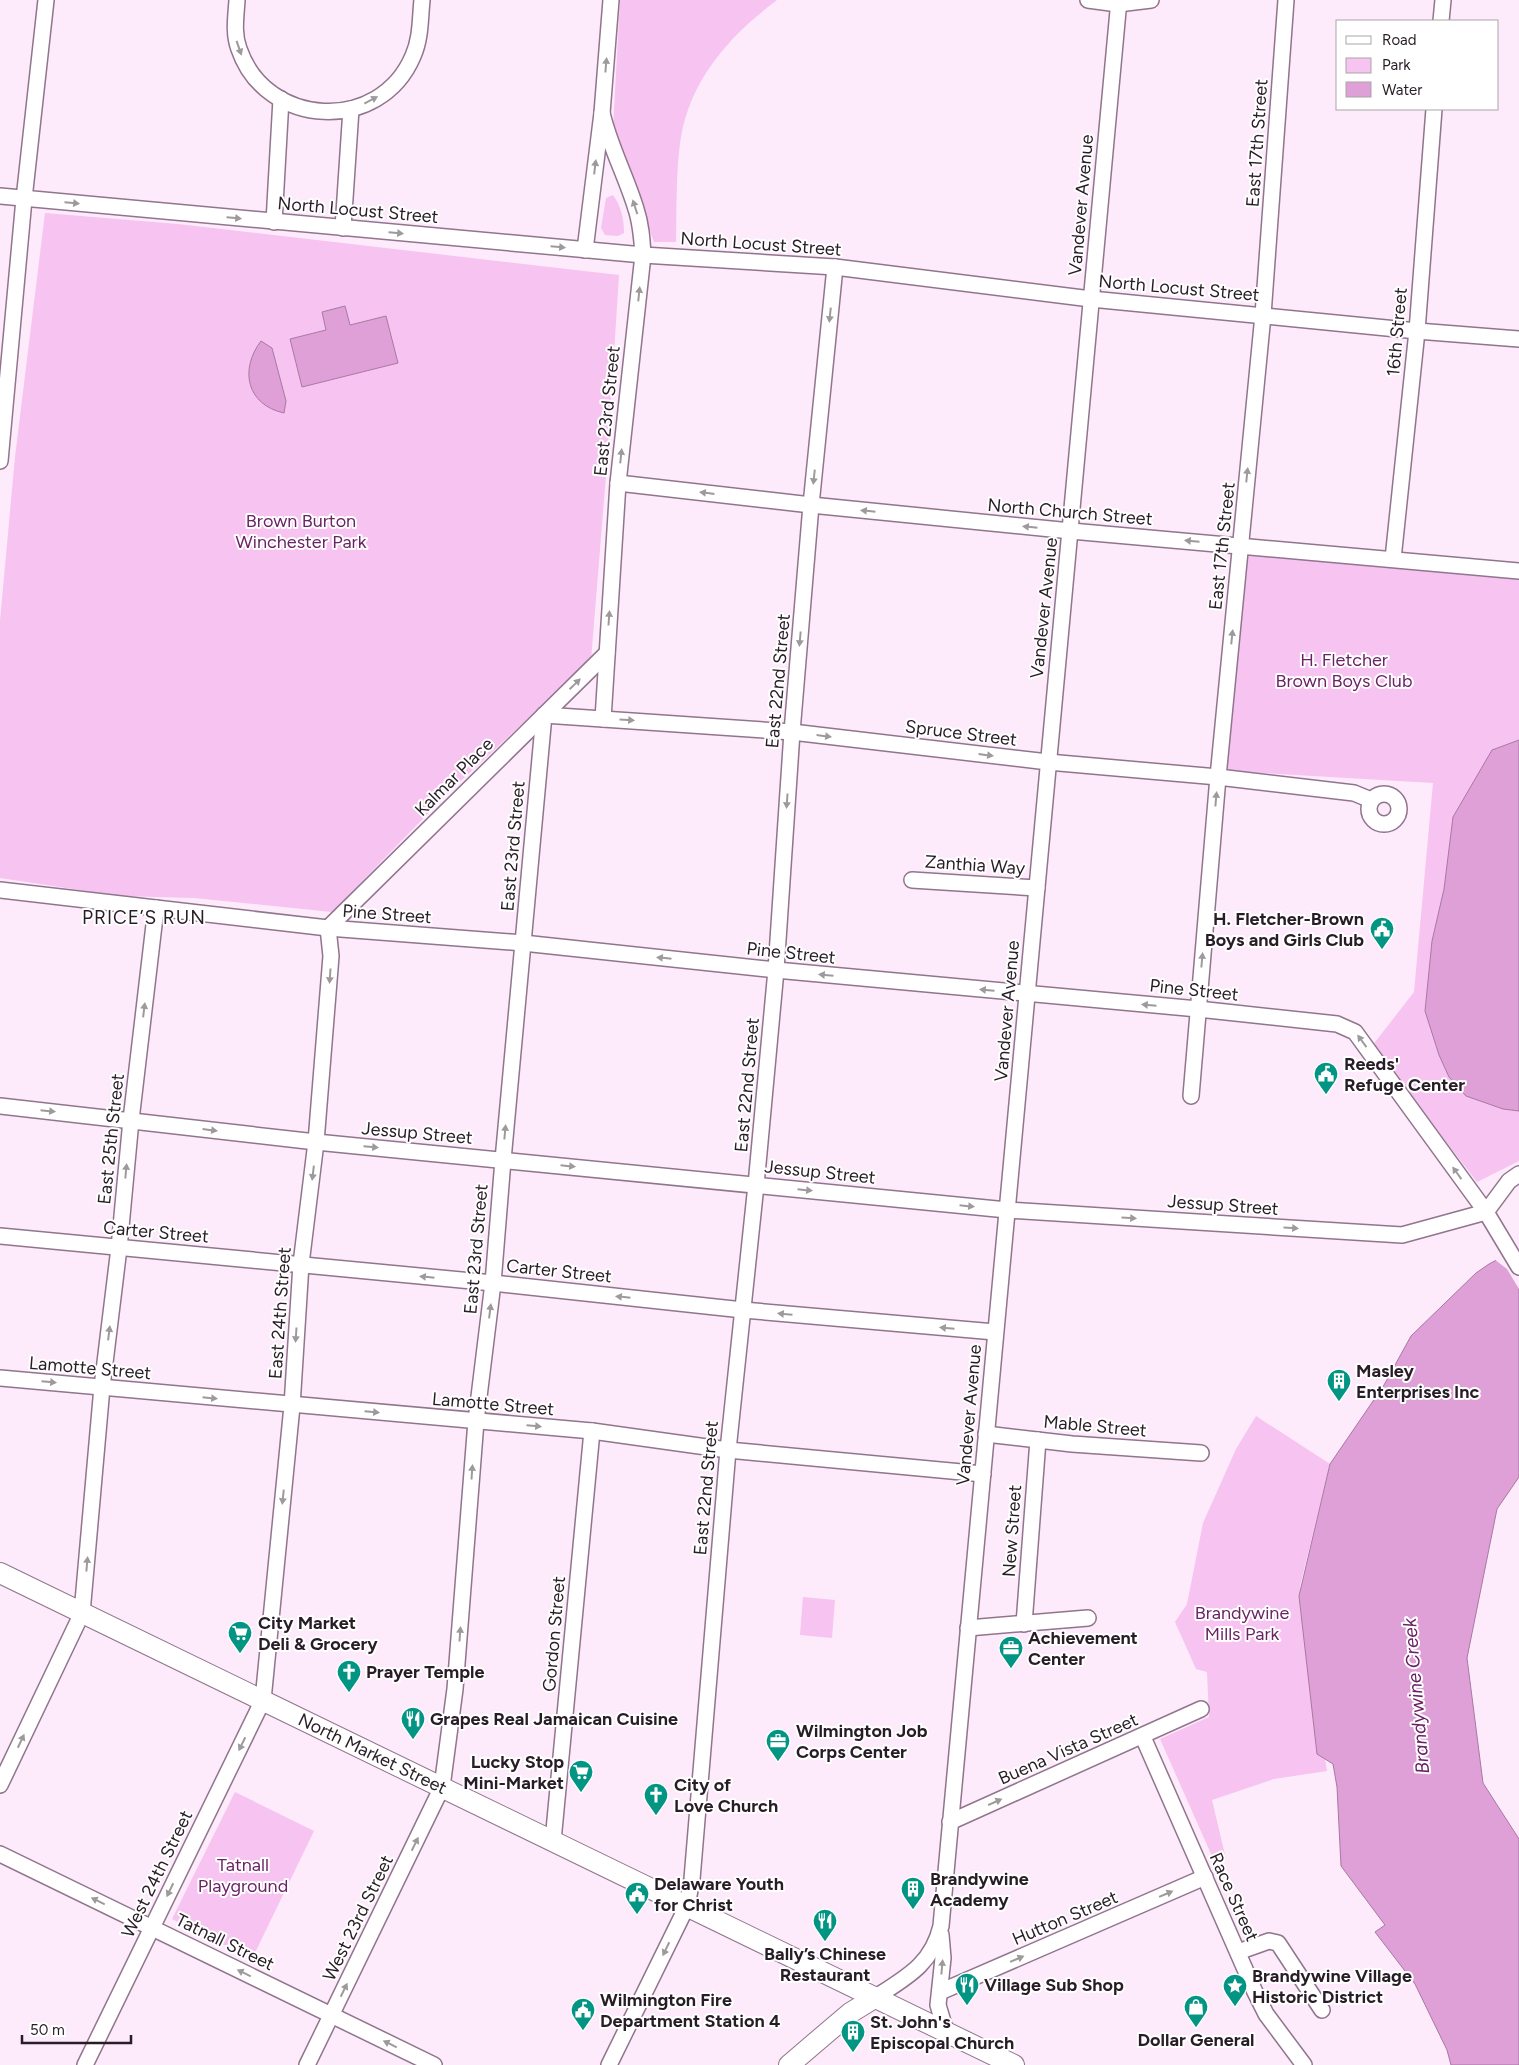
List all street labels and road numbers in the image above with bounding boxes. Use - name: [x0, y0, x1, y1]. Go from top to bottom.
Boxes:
- street label: East 17th Street: [1242, 78, 1272, 208]
- street label: Vandever Avenue: [1064, 133, 1098, 276]
- street label: North Locust Street: [277, 192, 440, 228]
- street label: North Locust Street: [680, 227, 842, 261]
- street label: North Locust Street: [1098, 270, 1261, 306]
- street label: 16th Street: [1382, 286, 1412, 377]
- street label: East 23rd Street: [589, 345, 625, 477]
- street label: East 17th Street: [1204, 481, 1240, 611]
- street label: North Church Street: [987, 494, 1154, 530]
- street label: Vandever Avenue: [1026, 536, 1062, 680]
- street label: East 22nd Street: [761, 613, 795, 749]
- street label: Spruce Street: [904, 715, 1018, 751]
- street label: Kalmar Place: [410, 733, 498, 821]
- street label: East 23rd Street: [496, 780, 530, 912]
- street label: Zanthia Way: [924, 851, 1026, 880]
- street label: Pine Street: [342, 900, 433, 928]
- street label: Pine Street: [745, 937, 837, 969]
- street label: Vandever Avenue: [990, 939, 1024, 1082]
- street label: Pine Street: [1148, 974, 1240, 1006]
- street label: East 22nd Street: [730, 1017, 764, 1153]
- street label: East 25th Street: [93, 1072, 129, 1206]
- street label: Jessup Street: [361, 1117, 474, 1149]
- street label: Jessup Street: [763, 1155, 877, 1189]
- street label: East 23rd Street: [459, 1183, 493, 1315]
- street label: Jessup Street: [1167, 1190, 1280, 1220]
- street label: Carter Street: [102, 1216, 210, 1248]
- street label: East 24th Street: [264, 1246, 296, 1380]
- street label: Carter Street: [505, 1255, 613, 1287]
- street label: Vandever Avenue: [952, 1343, 986, 1486]
- street label: Lamotte Street: [28, 1352, 152, 1384]
- street label: Lamotte Street: [431, 1388, 555, 1420]
- street label: Mable Street: [1042, 1411, 1148, 1441]
- street label: East 22nd Street: [689, 1420, 723, 1556]
- street label: New Street: [998, 1484, 1026, 1578]
- street label: Gordon Street: [538, 1575, 570, 1693]
- street label: North Market Street: [295, 1708, 450, 1799]
- street label: Buena Vista Street: [995, 1708, 1141, 1790]
- street label: West 24th Street: [117, 1807, 197, 1941]
- street label: Race Street: [1205, 1849, 1263, 1945]
- street label: West 23rd Street: [318, 1851, 398, 1985]
- street label: Hutton Street: [1009, 1886, 1121, 1950]
- street label: Tatnall Street: [172, 1909, 278, 1975]

